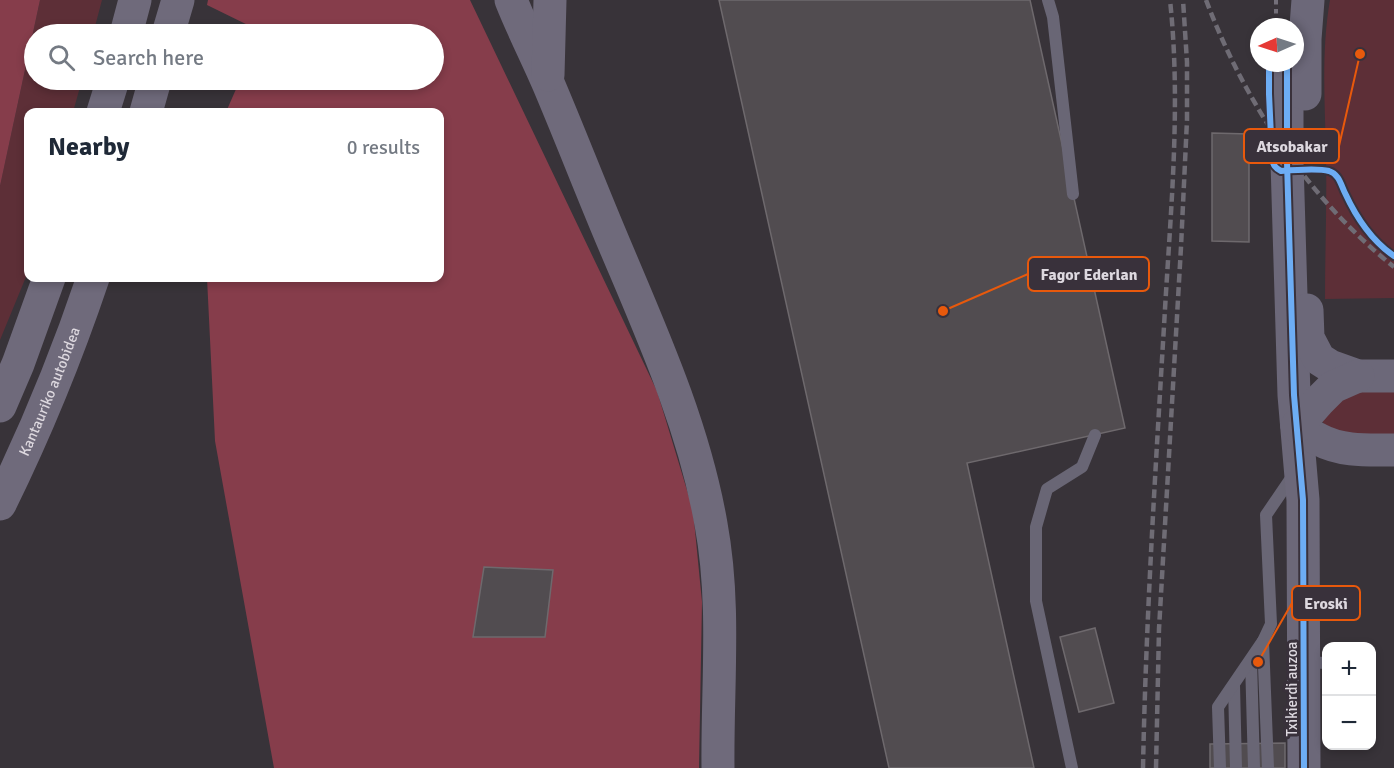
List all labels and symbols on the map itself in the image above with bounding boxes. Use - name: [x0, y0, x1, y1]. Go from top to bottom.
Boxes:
- north arrow: [1250, 18, 1304, 72]
- callout: Atsobakar: [1244, 129, 1339, 163]
- text: Atsobakar: [1257, 137, 1328, 157]
- callout: Fagor Ederlan: [1028, 257, 1149, 291]
- text: Fagor Ederlan: [1041, 265, 1138, 285]
- street label: Kantauriko autobidea: [15, 324, 84, 459]
- callout: Eroski: [1292, 586, 1360, 620]
- text: Eroski: [1304, 594, 1348, 614]
- street label: Txikierdi auzoa: [1283, 642, 1301, 736]

